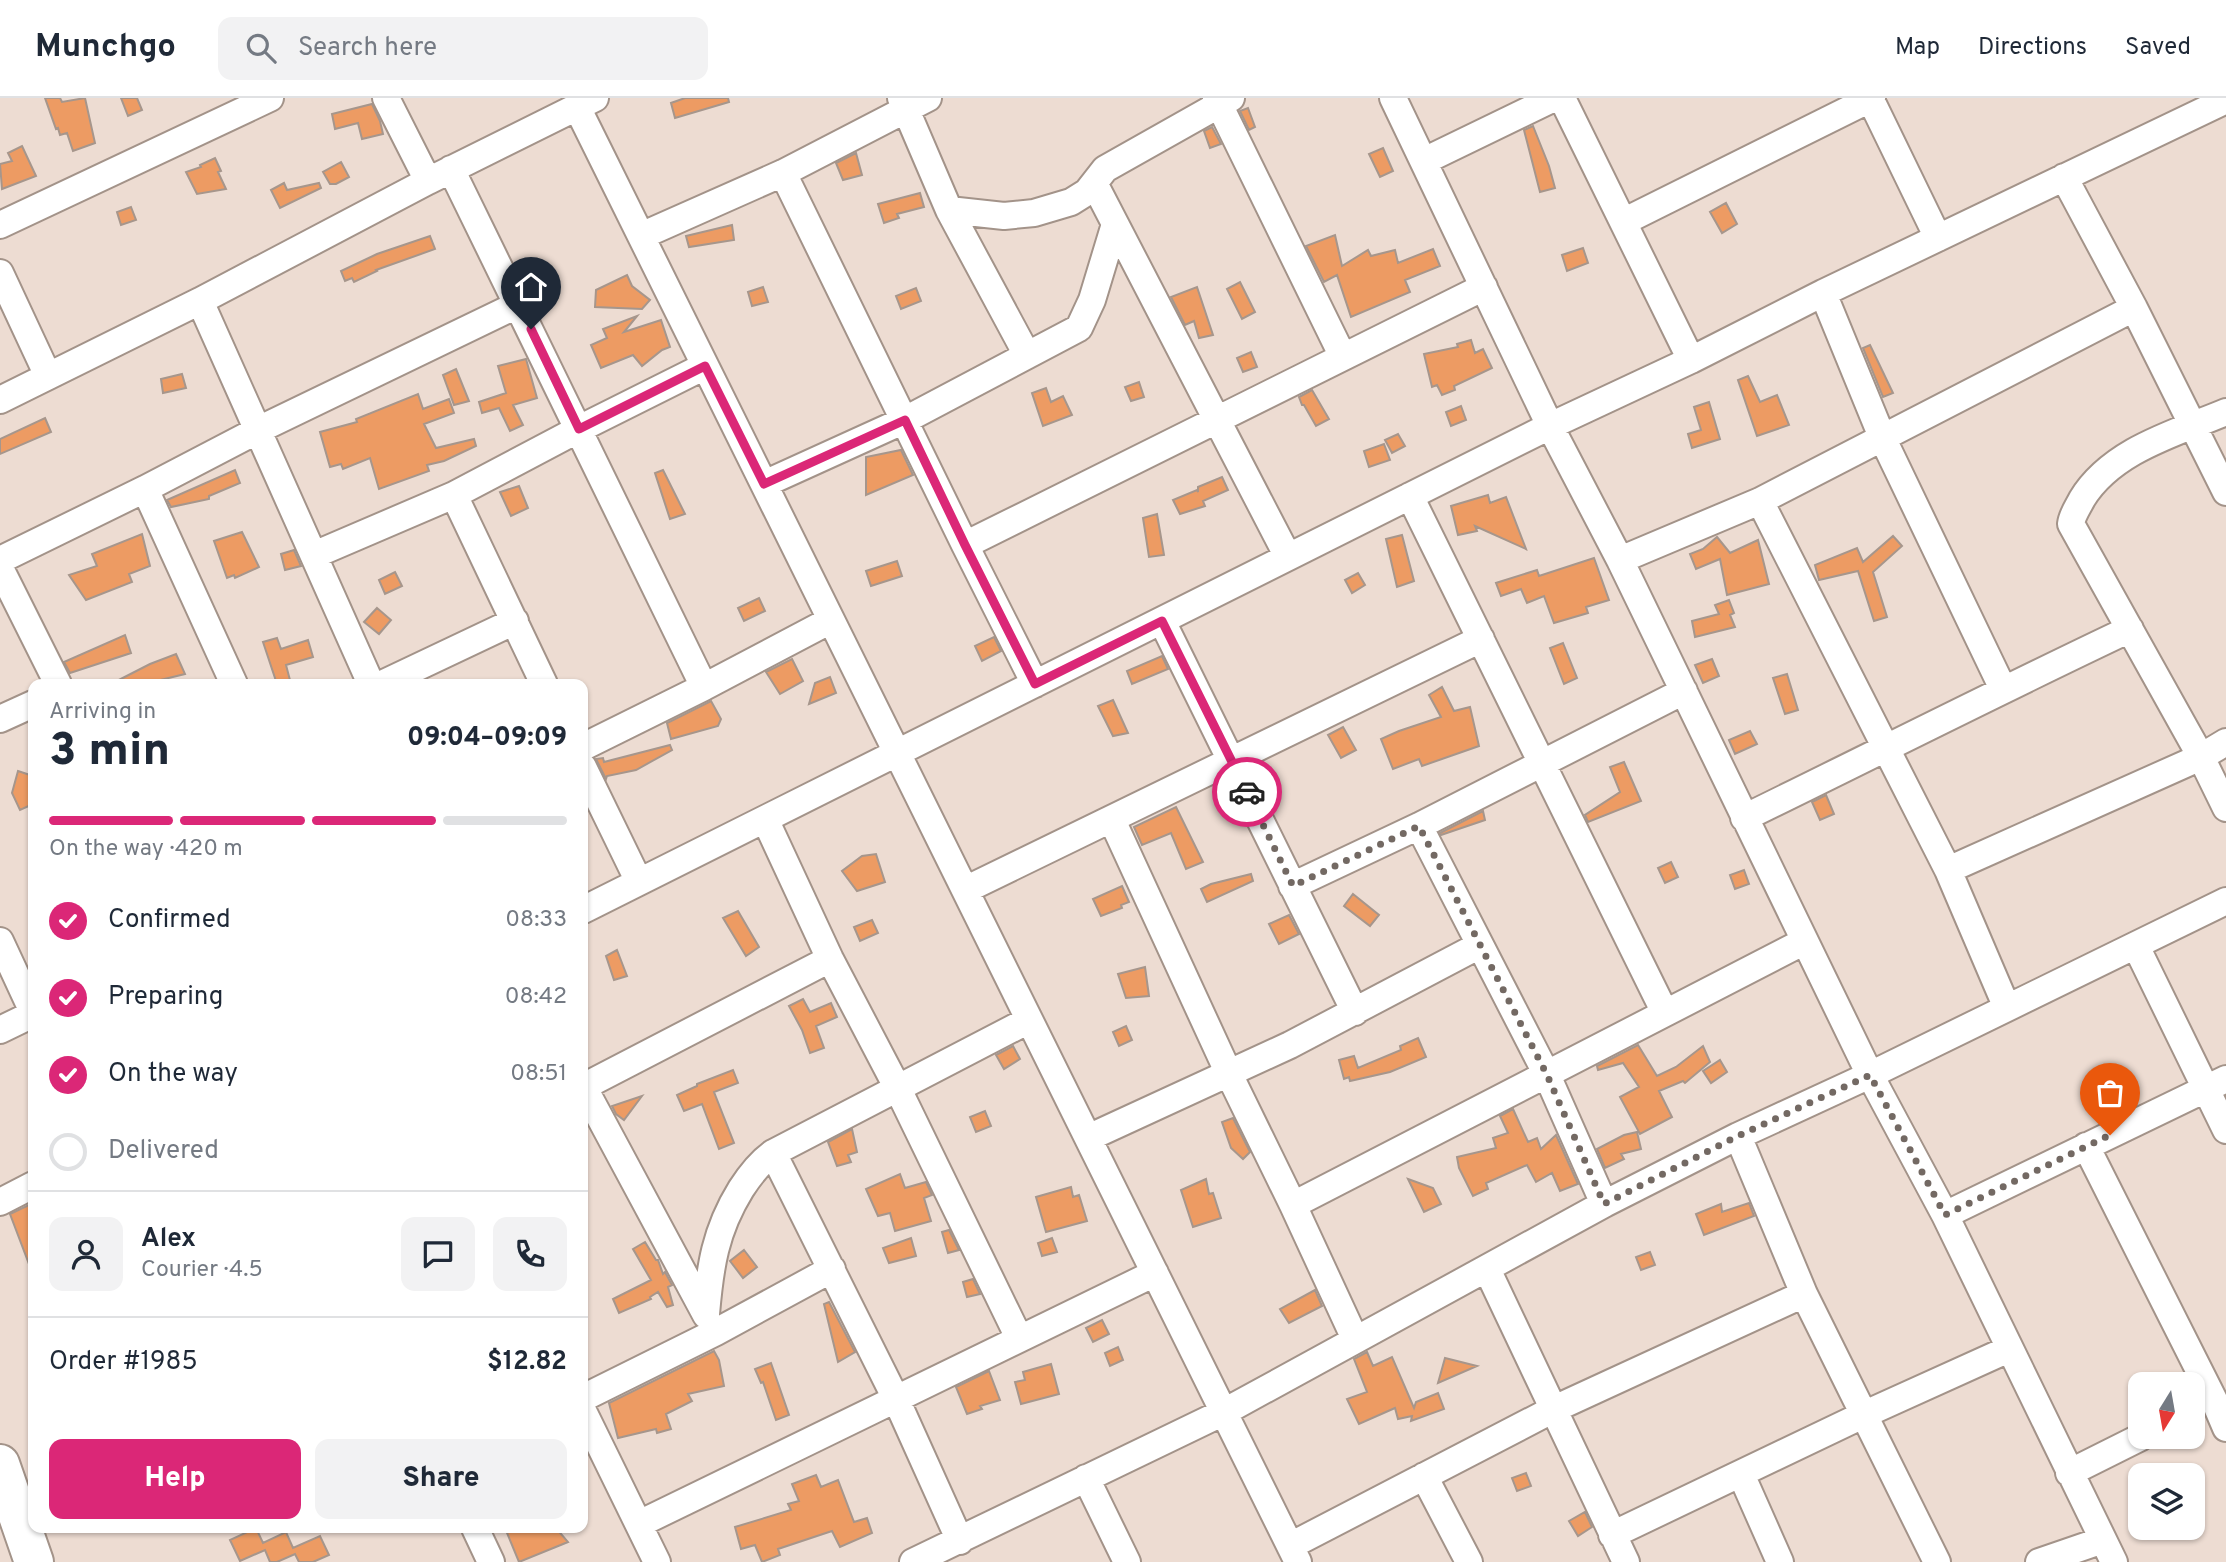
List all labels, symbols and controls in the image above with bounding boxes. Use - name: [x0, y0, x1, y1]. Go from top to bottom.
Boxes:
- search box: [218, 17, 708, 80]
- text: Munchgo: [35, 27, 176, 69]
- icon: search: [242, 29, 280, 67]
- text: Search here: [298, 32, 437, 65]
- text: Map: [1895, 33, 1940, 63]
- text: Directions: [1978, 33, 2087, 63]
- text: Saved: [2125, 33, 2191, 63]
- pin: [501, 257, 561, 329]
- icon: home: [512, 268, 550, 306]
- text: Arriving in: [49, 698, 156, 727]
- text: 09:04–09:09: [407, 722, 567, 755]
- text: 3 min: [49, 723, 170, 782]
- courier: [1212, 757, 1282, 827]
- icon: car: [1228, 773, 1266, 811]
- text: On the way · 420 m: [49, 835, 243, 864]
- icon: check: [49, 902, 87, 940]
- text: Confirmed: [108, 904, 231, 937]
- text: 08:33: [505, 906, 567, 935]
- icon: check: [49, 979, 87, 1017]
- text: Preparing: [108, 981, 223, 1014]
- text: 08:42: [505, 983, 567, 1012]
- icon: check: [49, 1056, 87, 1094]
- text: On the way: [108, 1058, 238, 1091]
- text: 08:51: [510, 1060, 567, 1089]
- pin: [2080, 1063, 2140, 1135]
- icon: bag: [2091, 1074, 2129, 1112]
- text: Delivered: [108, 1135, 219, 1168]
- button: person: [49, 1217, 123, 1291]
- button: chat: [401, 1217, 475, 1291]
- button: phone: [493, 1217, 567, 1291]
- text: Alex: [141, 1223, 196, 1256]
- text: Courier · 4.5: [141, 1256, 263, 1285]
- text: Order #1985: [49, 1346, 198, 1379]
- text: $12.82: [487, 1346, 567, 1379]
- north arrow: [2128, 1372, 2205, 1449]
- map controls: [2128, 1372, 2205, 1540]
- button: Help: [49, 1439, 301, 1519]
- button: Share: [315, 1439, 567, 1519]
- button: layers: [2128, 1463, 2205, 1540]

